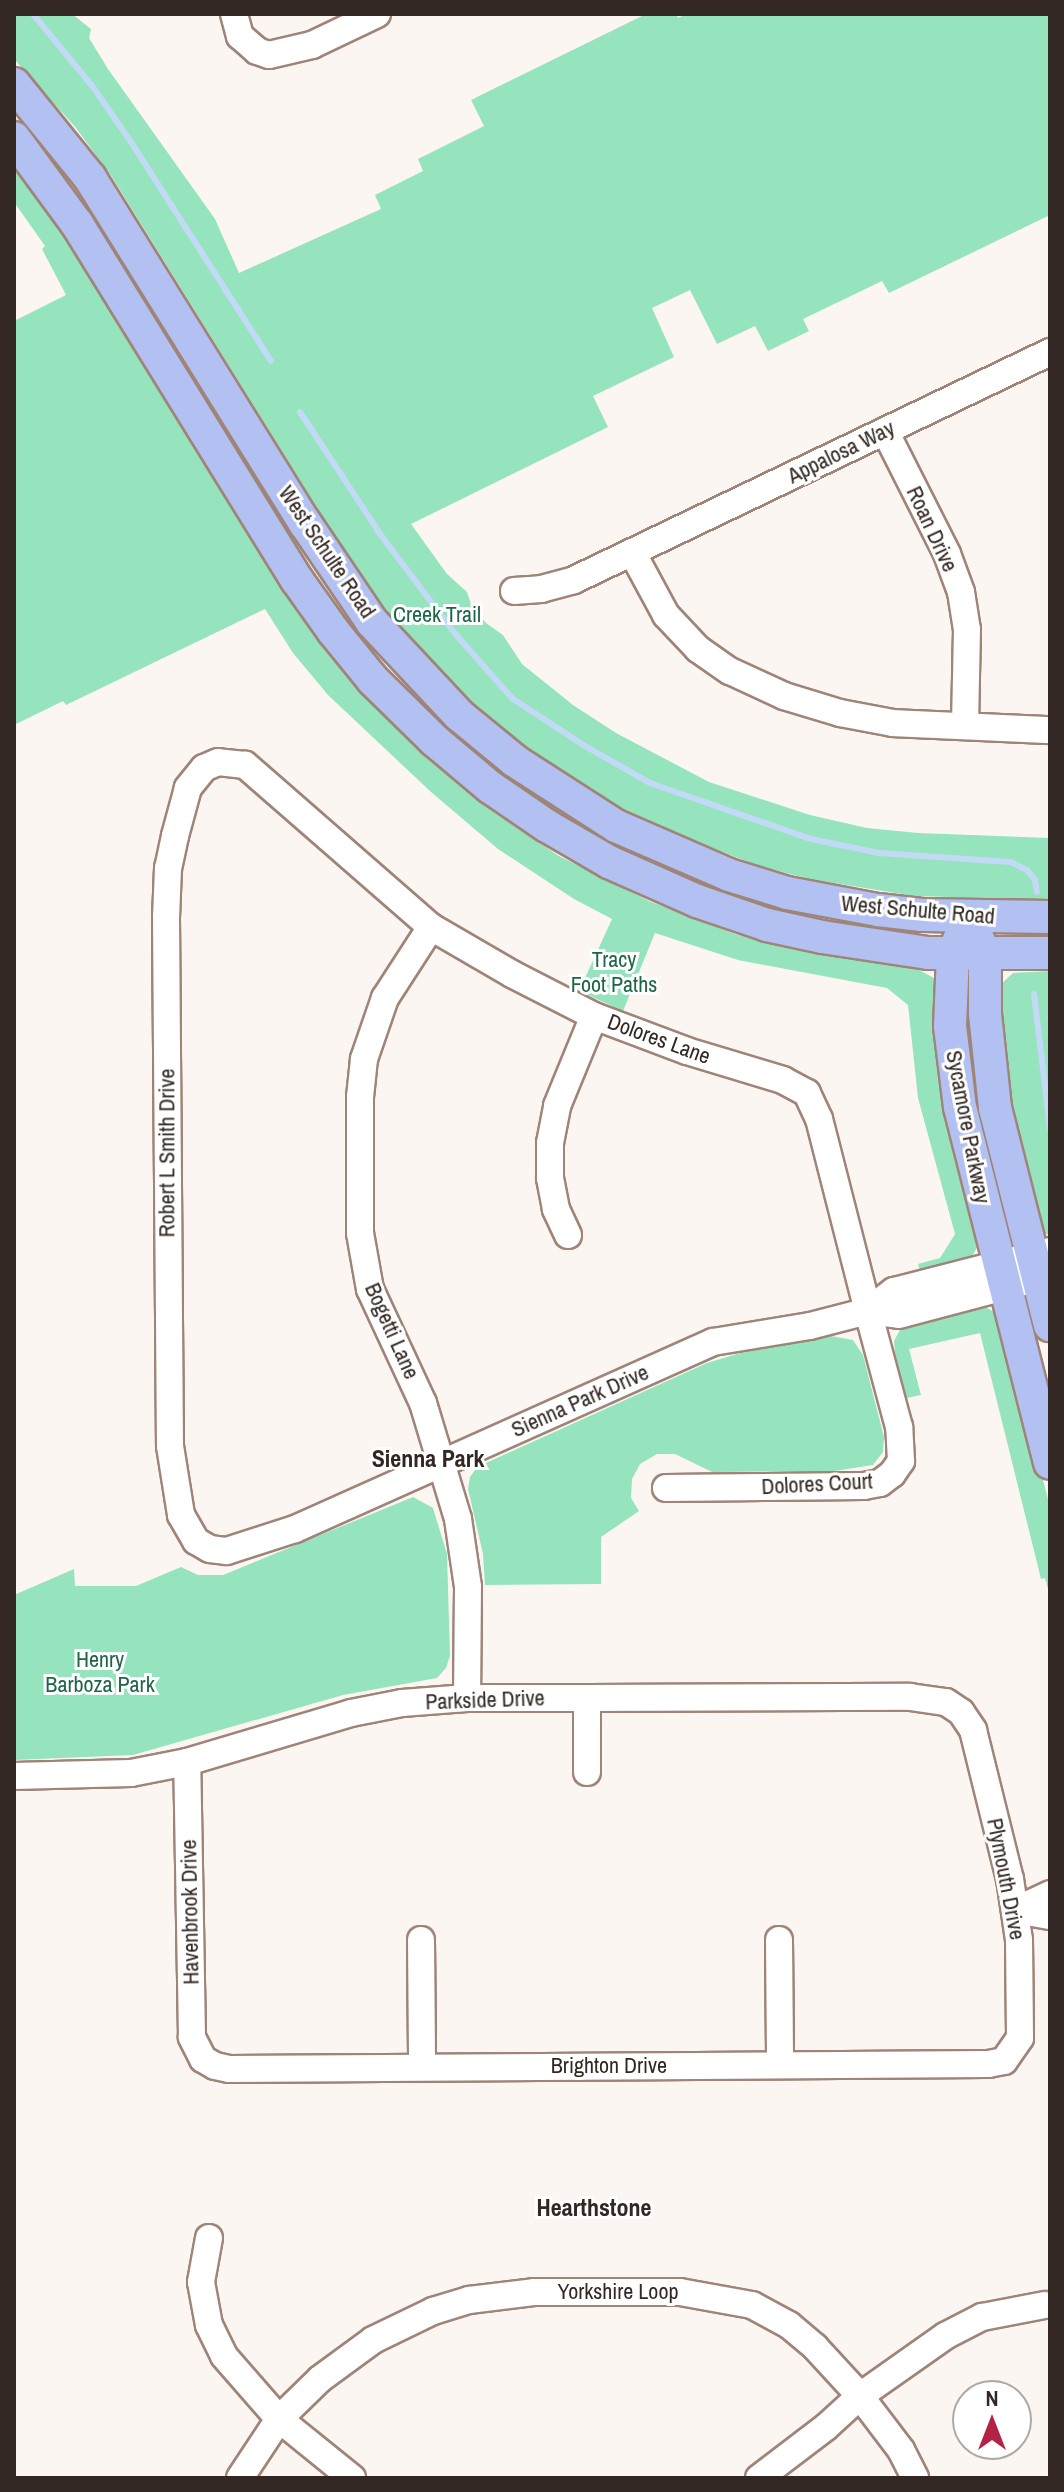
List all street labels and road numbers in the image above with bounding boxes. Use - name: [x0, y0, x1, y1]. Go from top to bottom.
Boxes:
- street label: Appalosa Way: [783, 415, 899, 489]
- street label: West Schulte Road: [273, 481, 381, 623]
- street label: Roan Drive: [901, 482, 963, 576]
- street label: West Schulte Road: [840, 890, 996, 930]
- street label: Dolores Lane: [604, 1008, 714, 1070]
- street label: Sycamore Parkway: [940, 1048, 996, 1206]
- street label: Robert L Smith Drive: [154, 1068, 180, 1238]
- street label: Bogetti Lane: [359, 1279, 425, 1383]
- street label: Sienna Park Drive: [507, 1359, 653, 1443]
- street label: Dolores Court: [761, 1468, 873, 1500]
- street label: Parkside Drive: [425, 1685, 545, 1715]
- street label: Plymouth Drive: [981, 1816, 1031, 1942]
- street label: Havenbrook Drive: [176, 1839, 204, 1985]
- street label: Brighton Drive: [551, 2053, 667, 2079]
- street label: Yorkshire Loop: [558, 2279, 678, 2305]

